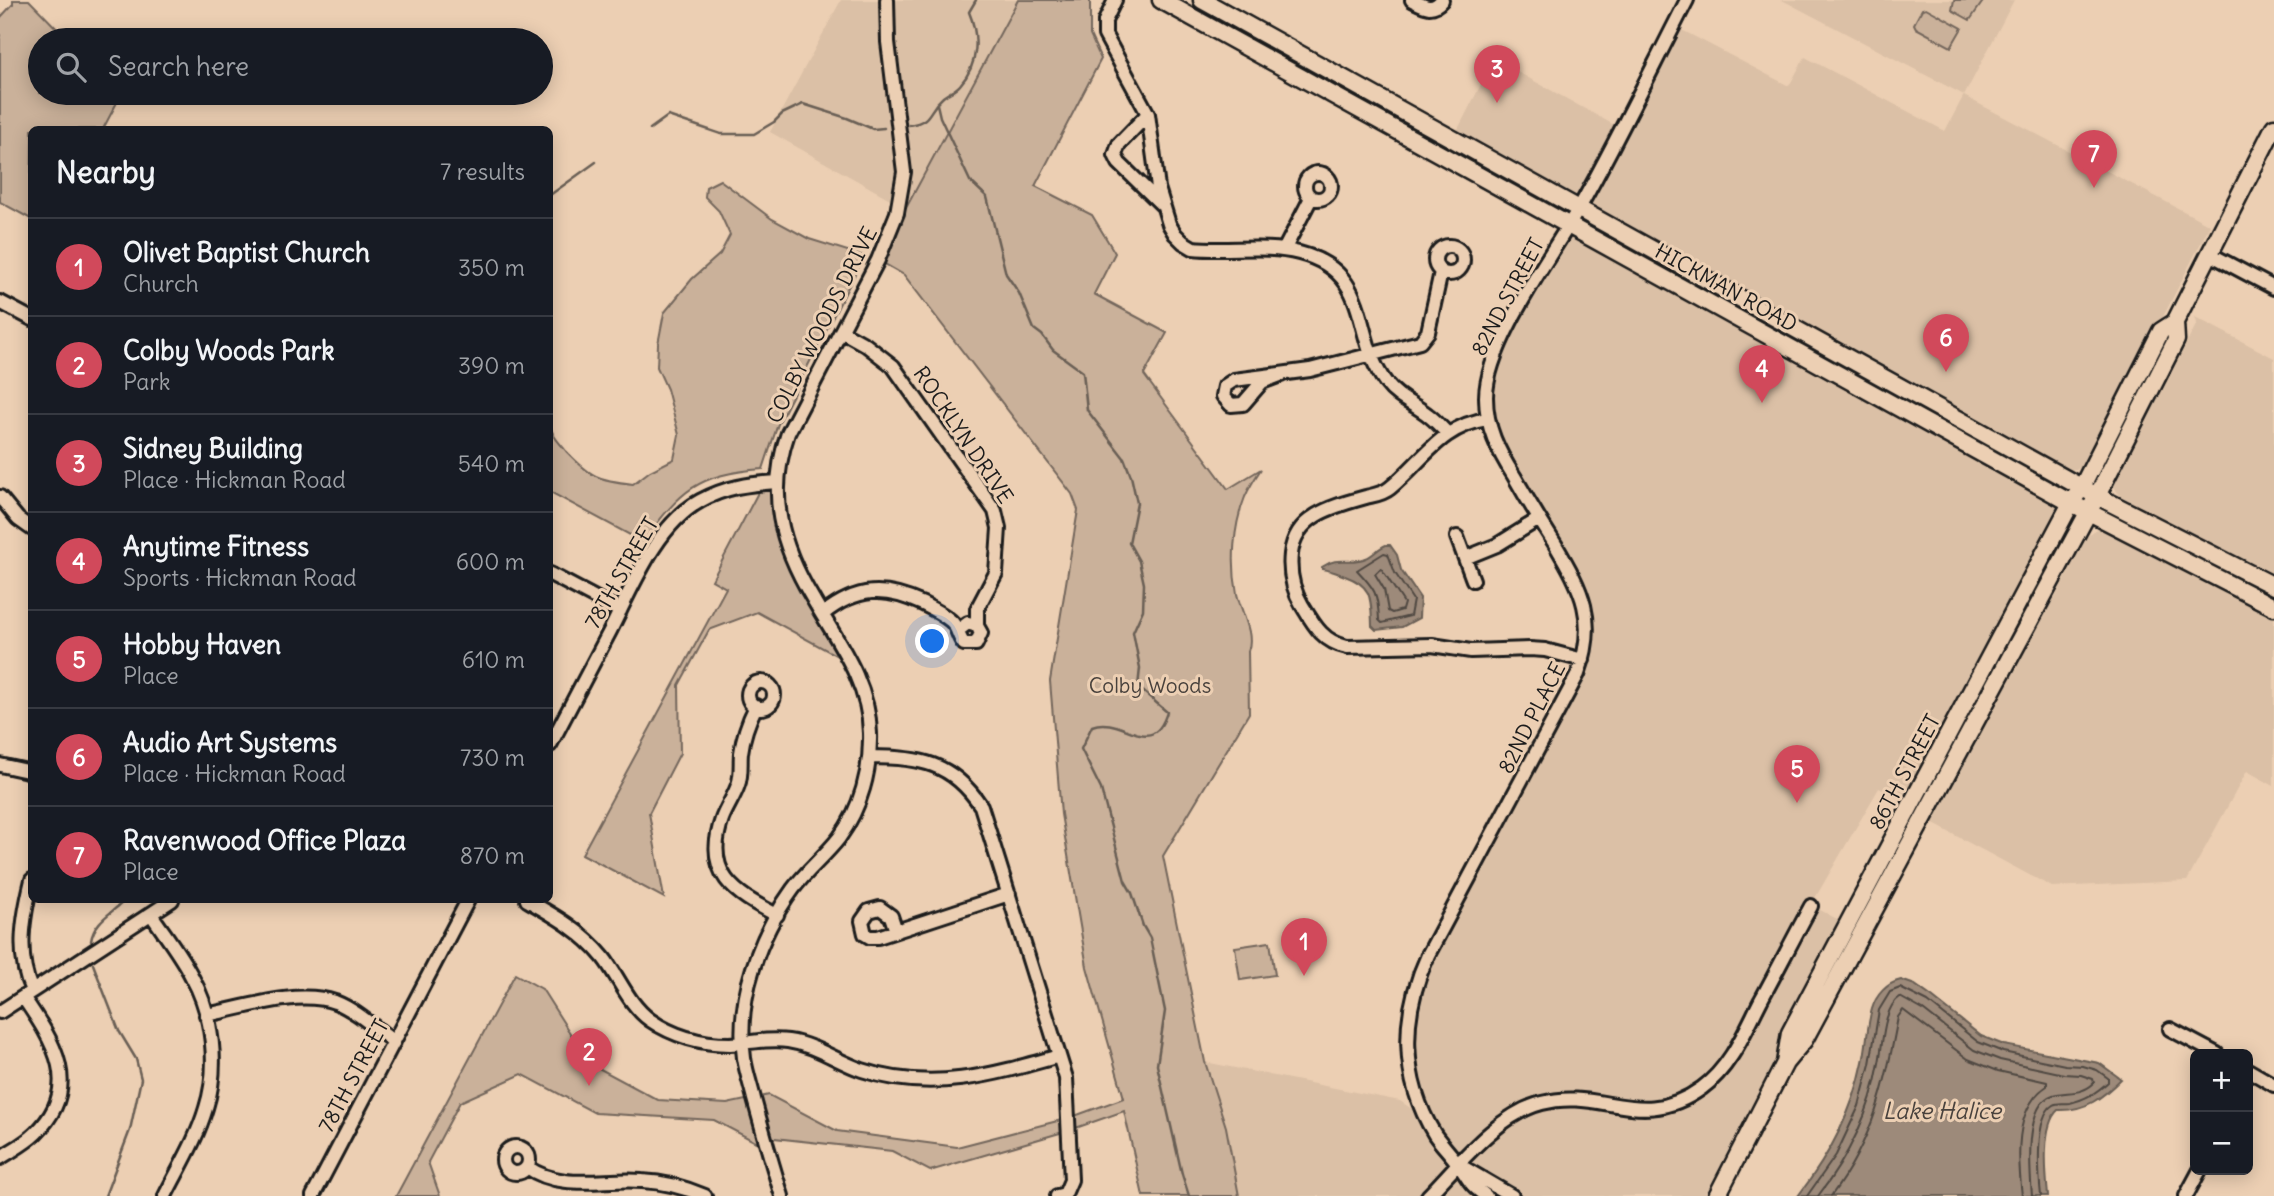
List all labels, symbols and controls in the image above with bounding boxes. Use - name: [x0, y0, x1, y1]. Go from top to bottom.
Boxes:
- search box: [28, 28, 553, 105]
- pin: 3: [1474, 45, 1520, 103]
- icon: search: [52, 48, 90, 86]
- text: Search here: [108, 50, 249, 83]
- pin: 7: [2071, 130, 2117, 188]
- text: Nearby: [56, 153, 156, 191]
- text: 7 results: [440, 157, 525, 186]
- street label: COLBY WOODS DRIVE: [760, 222, 883, 428]
- street label: 82ND STREET: [1465, 233, 1550, 360]
- text: Olivet Baptist Church: [123, 236, 370, 269]
- street label: HICKMAN ROAD: [1650, 237, 1802, 338]
- text: 1: [74, 253, 84, 282]
- text: 350 m: [458, 253, 525, 282]
- text: Church: [123, 269, 199, 298]
- pin: 6: [1923, 314, 1969, 372]
- text: Colby Woods Park: [123, 334, 335, 367]
- pin: 4: [1739, 345, 1785, 403]
- text: 2: [73, 351, 85, 380]
- text: 390 m: [458, 351, 525, 380]
- street label: ROCKLYN DRIVE: [908, 361, 1019, 509]
- text: Park: [123, 367, 171, 396]
- text: Sidney Building: [123, 432, 303, 465]
- text: 3: [72, 449, 86, 478]
- text: 540 m: [458, 449, 525, 478]
- text: Place · Hickman Road: [123, 465, 346, 494]
- street label: 78TH STREET: [579, 512, 664, 633]
- text: Anytime Fitness: [123, 530, 309, 563]
- text: 4: [72, 547, 86, 576]
- text: 600 m: [456, 547, 525, 576]
- text: Sports · Hickman Road: [123, 563, 357, 592]
- your location: [915, 624, 949, 658]
- text: Hobby Haven: [123, 628, 281, 661]
- text: 5: [72, 645, 86, 674]
- text: 610 m: [462, 645, 525, 674]
- street label: 82ND PLACE: [1492, 658, 1571, 778]
- text: Place: [123, 661, 179, 690]
- park label: Colby Woods: [1089, 672, 1211, 699]
- street label: 86TH STREET: [1863, 709, 1946, 834]
- text: Audio Art Systems: [123, 726, 337, 759]
- text: 6: [72, 743, 86, 772]
- text: 730 m: [460, 743, 525, 772]
- pin: 5: [1774, 745, 1820, 803]
- text: Place · Hickman Road: [123, 759, 346, 788]
- text: Ravenwood Office Plaza: [123, 824, 406, 857]
- text: 7: [73, 841, 85, 870]
- text: 870 m: [460, 841, 525, 870]
- text: Place: [123, 857, 179, 886]
- pin: 1: [1281, 918, 1327, 976]
- street label: 78TH STREET: [312, 1014, 395, 1137]
- pin: 2: [566, 1028, 612, 1086]
- map controls: [2190, 1049, 2253, 1175]
- button: +: [2190, 1049, 2253, 1112]
- water label: Lake Halice: [1883, 1096, 2003, 1125]
- button: −: [2190, 1112, 2253, 1175]

